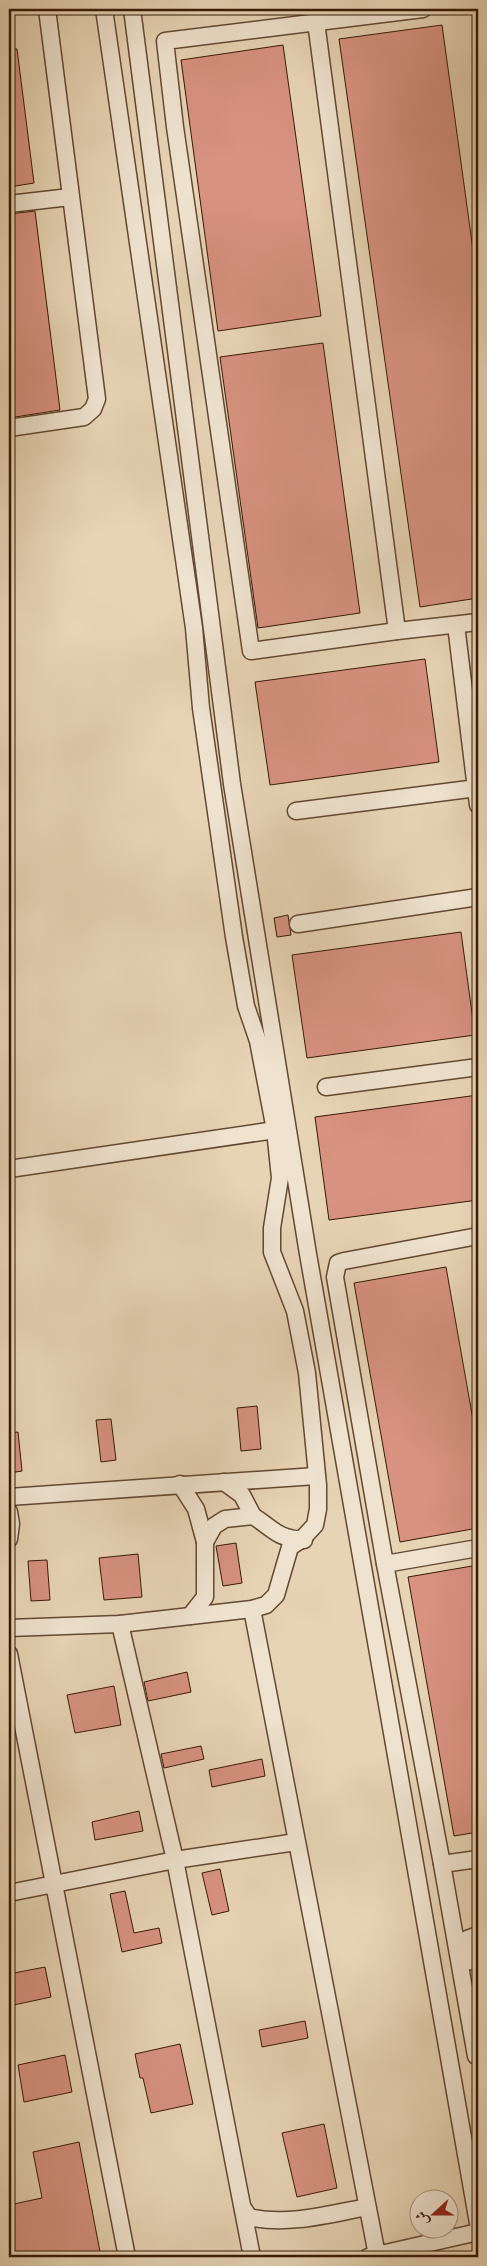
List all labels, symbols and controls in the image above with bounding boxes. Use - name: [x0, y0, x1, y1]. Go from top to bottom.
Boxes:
- north arrow: [410, 2188, 460, 2238]
- text: ش: [412, 2208, 435, 2228]

